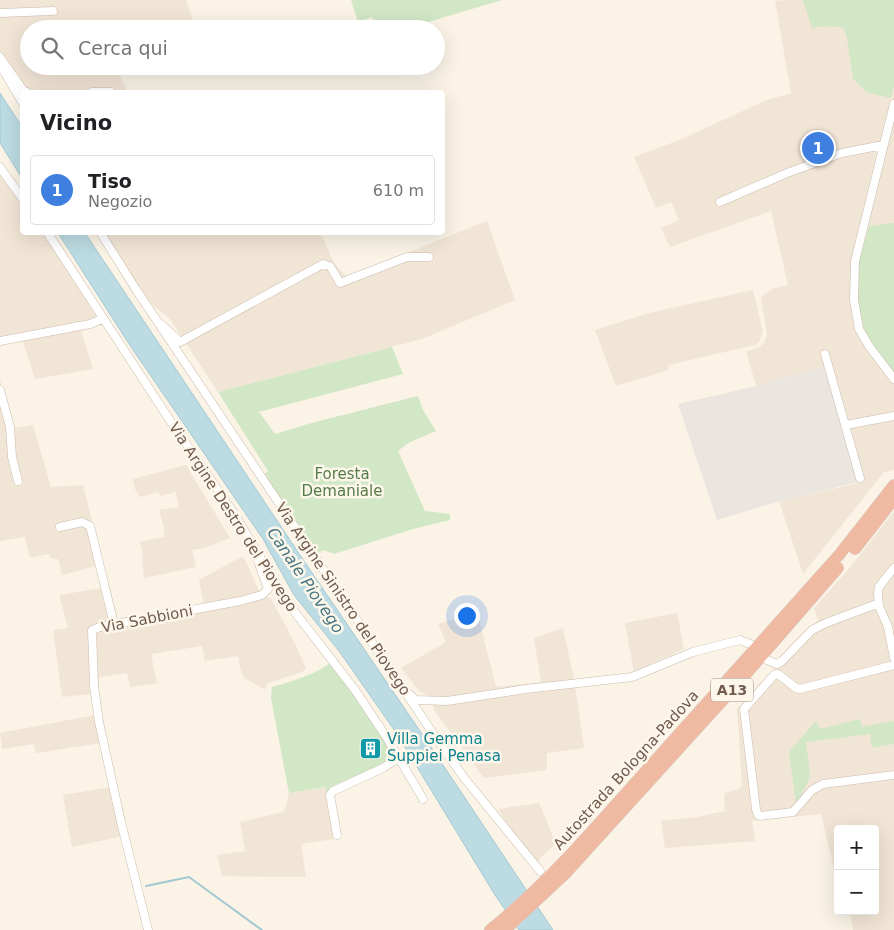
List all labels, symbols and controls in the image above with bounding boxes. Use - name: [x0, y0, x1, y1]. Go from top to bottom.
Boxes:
- search box: [20, 20, 445, 75]
- icon: search: [38, 34, 66, 62]
- text: Cerca qui: [78, 37, 168, 59]
- text: Vicino: [40, 111, 112, 135]
- pin: 1: [802, 129, 834, 167]
- text: Tiso: [88, 170, 132, 192]
- text: 1: [51, 181, 63, 200]
- text: 610 m: [373, 181, 424, 200]
- text: Negozio: [88, 192, 152, 211]
- street label: Via Argine Destro del Piovego: [165, 419, 301, 615]
- park label: Foresta Demaniale: [302, 465, 382, 500]
- street label: Via Argine Sinistro del Piovego: [272, 499, 414, 699]
- water label: Canale Piovego: [263, 524, 348, 637]
- street label: Via Sabbioni: [100, 601, 194, 637]
- your location: [454, 603, 480, 629]
- road number: A13: [711, 678, 753, 702]
- street label: Autostrada Bologna-Padova: [550, 687, 702, 853]
- place label: Villa Gemma Suppiei Penasa: [387, 730, 501, 765]
- building icon: Villa Gemma Suppiei Penasa: [359, 736, 383, 760]
- map controls: [834, 825, 879, 915]
- button: +: [834, 825, 879, 870]
- button: −: [834, 870, 879, 915]

